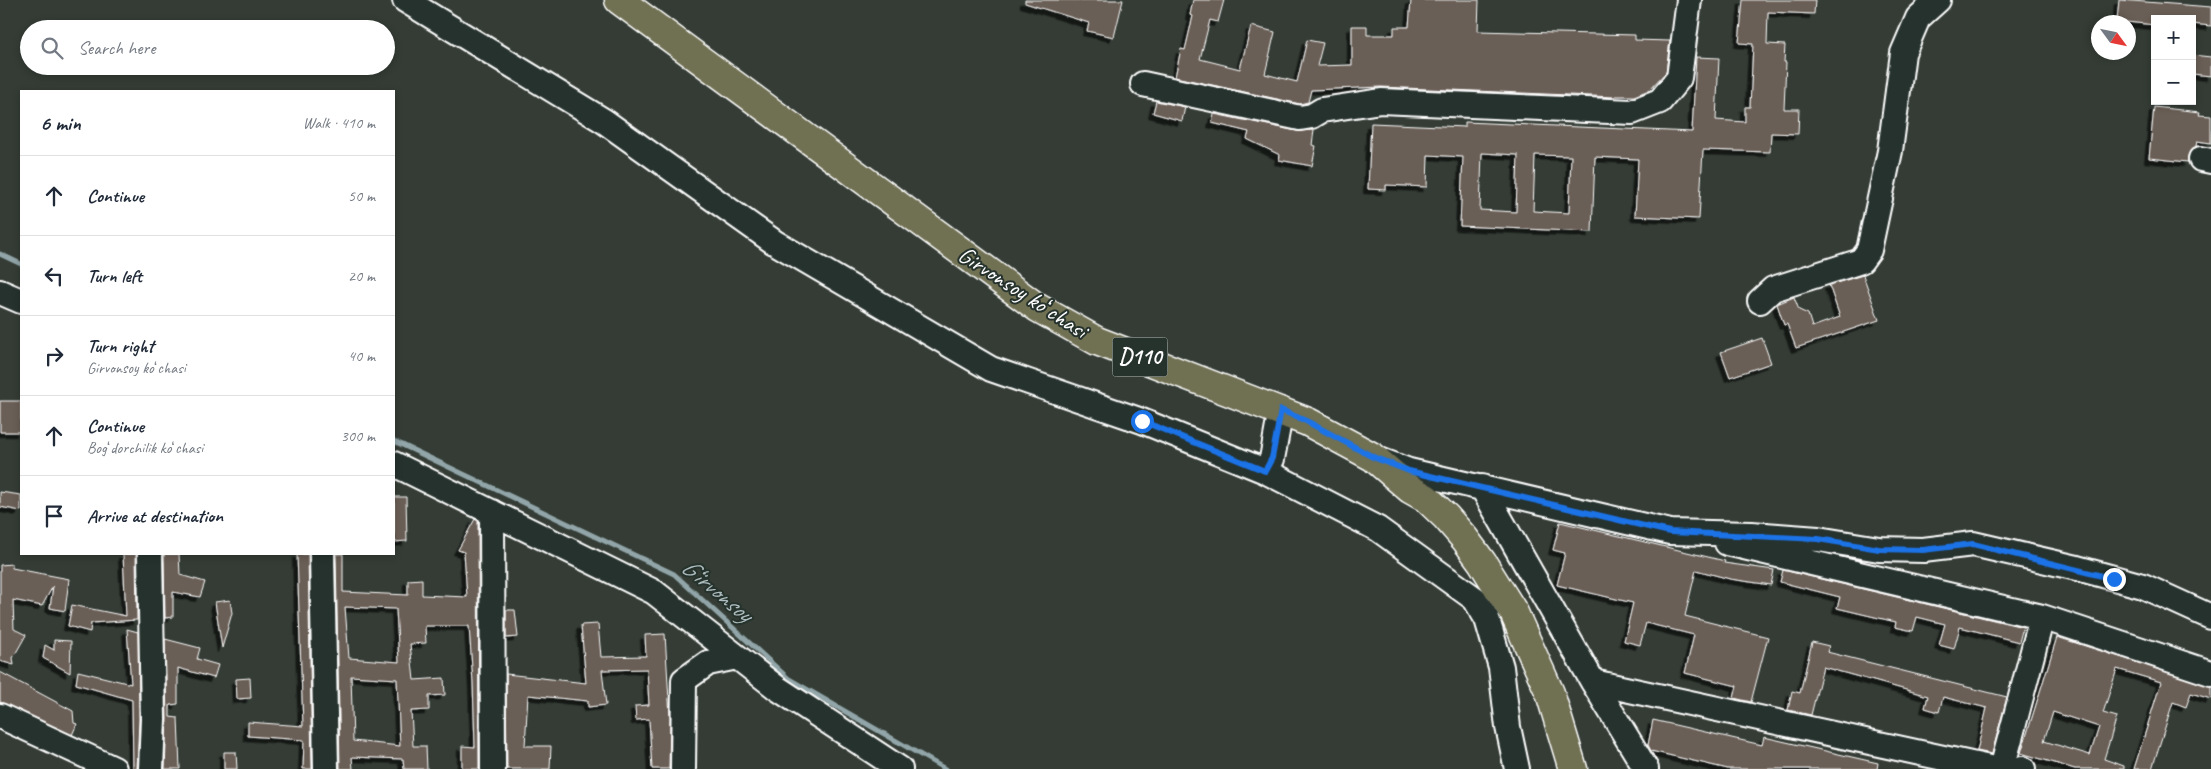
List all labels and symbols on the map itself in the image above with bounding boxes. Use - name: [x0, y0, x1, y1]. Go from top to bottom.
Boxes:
- north arrow: [2091, 15, 2136, 60]
- street label: Girvonsoy koʻchasi: [953, 239, 1095, 346]
- road number: D110: [1112, 338, 1168, 377]
- route start: [1131, 410, 1154, 433]
- water label: G‘irvonsoy: [675, 551, 762, 632]
- route end: [2103, 568, 2126, 591]

